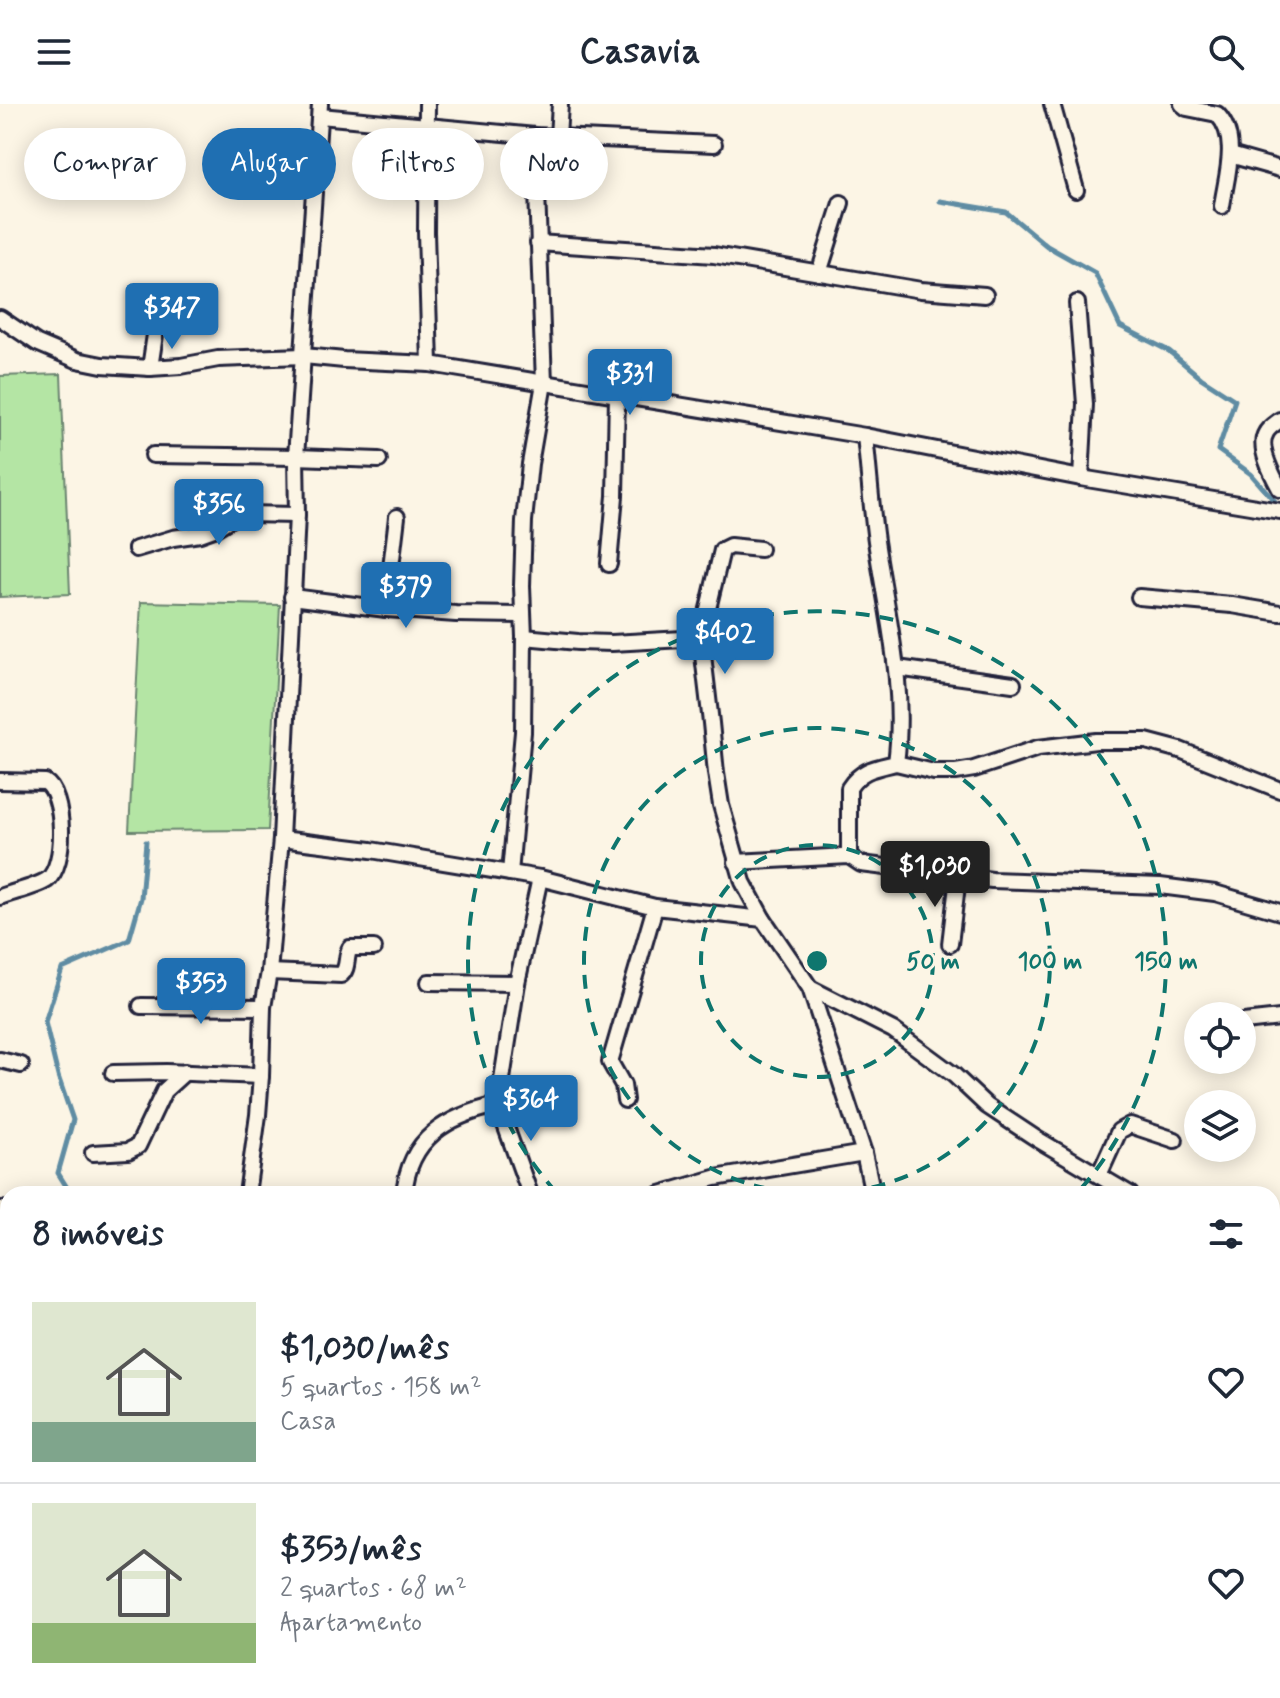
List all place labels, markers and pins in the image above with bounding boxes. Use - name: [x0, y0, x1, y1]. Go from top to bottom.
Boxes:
- pin: $347: [125, 283, 219, 351]
- pin: $331: [583, 349, 677, 417]
- pin: $356: [172, 479, 266, 547]
- pin: $379: [359, 562, 453, 630]
- pin: $402: [678, 608, 772, 676]
- pin: $1,030: [870, 841, 1000, 909]
- centre of rings: [803, 947, 831, 975]
- pin: $353: [154, 958, 248, 1026]
- pin: $364: [484, 1075, 578, 1143]

